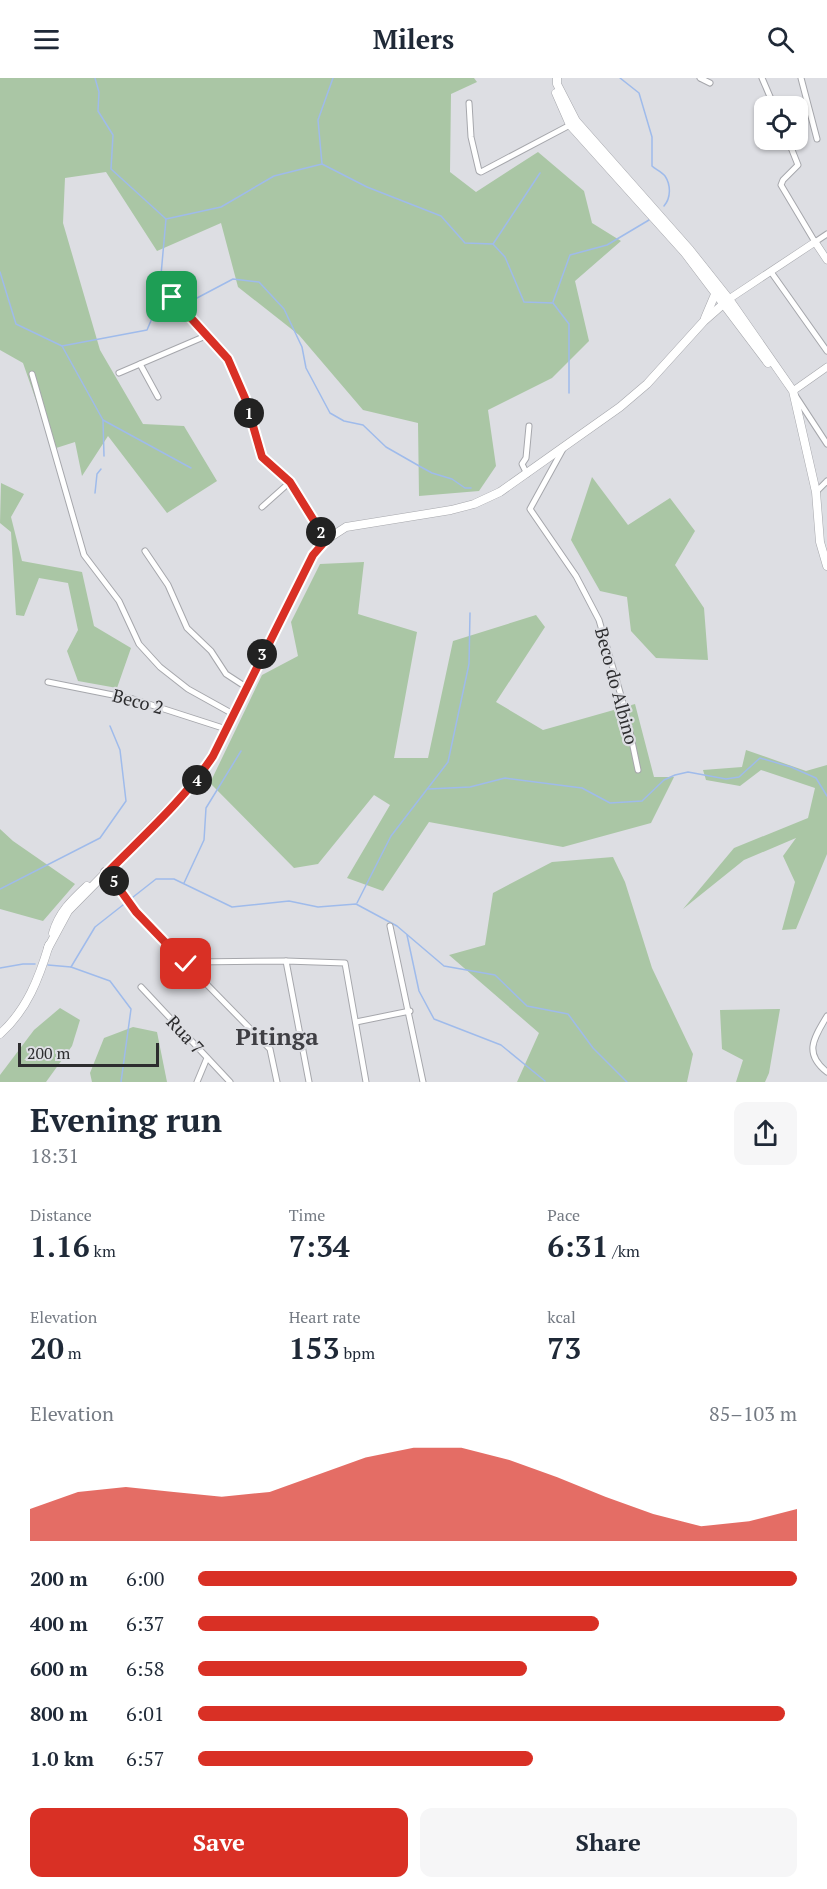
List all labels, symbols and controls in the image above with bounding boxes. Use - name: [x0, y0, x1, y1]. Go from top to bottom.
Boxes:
- text: Milers: [373, 21, 454, 57]
- icon: menu: [30, 23, 63, 56]
- icon: search: [764, 23, 797, 56]
- map controls: [754, 96, 808, 150]
- button: locate: [754, 96, 808, 150]
- pin: [146, 271, 197, 322]
- icon: arrive: [155, 280, 188, 313]
- pin: 1: [234, 398, 264, 428]
- text: 1: [244, 402, 254, 424]
- pin: 2: [306, 517, 336, 547]
- text: 2: [316, 521, 326, 543]
- street label: Beco do Albino: [590, 625, 644, 747]
- pin: 3: [247, 639, 277, 669]
- text: 3: [257, 643, 267, 665]
- street label: Beco 2: [110, 683, 167, 719]
- pin: 4: [182, 765, 212, 795]
- text: 4: [192, 769, 202, 791]
- pin: 5: [99, 866, 129, 896]
- text: 5: [109, 870, 119, 892]
- pin: [160, 938, 211, 989]
- icon: check: [169, 947, 202, 980]
- street label: Rua 7: [162, 1010, 210, 1059]
- district label: Pitinga: [235, 1020, 319, 1052]
- scale bar: [18, 1040, 159, 1067]
- text: 200 m: [27, 1042, 70, 1064]
- text: Evening run: [30, 1098, 222, 1141]
- button: share: [734, 1102, 797, 1165]
- text: 18:31: [30, 1142, 79, 1169]
- text: Distance: [30, 1204, 92, 1226]
- text: Time: [289, 1204, 325, 1226]
- text: Pace: [547, 1204, 580, 1226]
- text: 1.16: [30, 1226, 90, 1266]
- text: 7:34: [289, 1226, 350, 1266]
- text: 6:31: [547, 1226, 608, 1266]
- text: km: [90, 1240, 116, 1262]
- text: /km: [608, 1240, 640, 1262]
- text: Elevation: [30, 1306, 97, 1328]
- text: Heart rate: [289, 1306, 361, 1328]
- text: kcal: [547, 1306, 576, 1328]
- text: 20: [30, 1328, 64, 1368]
- text: 153: [289, 1328, 340, 1368]
- text: 73: [547, 1328, 581, 1368]
- text: m: [64, 1342, 82, 1364]
- text: bpm: [340, 1342, 375, 1364]
- text: Elevation: [30, 1400, 114, 1427]
- text: 85–103 m: [709, 1400, 797, 1427]
- text: 200 m: [30, 1565, 88, 1592]
- text: 6:00: [126, 1565, 165, 1592]
- text: 400 m: [30, 1610, 88, 1637]
- text: 6:37: [126, 1610, 165, 1637]
- text: 600 m: [30, 1655, 88, 1682]
- text: 6:58: [126, 1655, 165, 1682]
- text: 800 m: [30, 1700, 88, 1727]
- text: 6:01: [126, 1700, 165, 1727]
- text: 1.0 km: [30, 1745, 94, 1772]
- text: 6:57: [126, 1745, 165, 1772]
- button: Save: [30, 1808, 408, 1877]
- button: Share: [420, 1808, 797, 1877]

